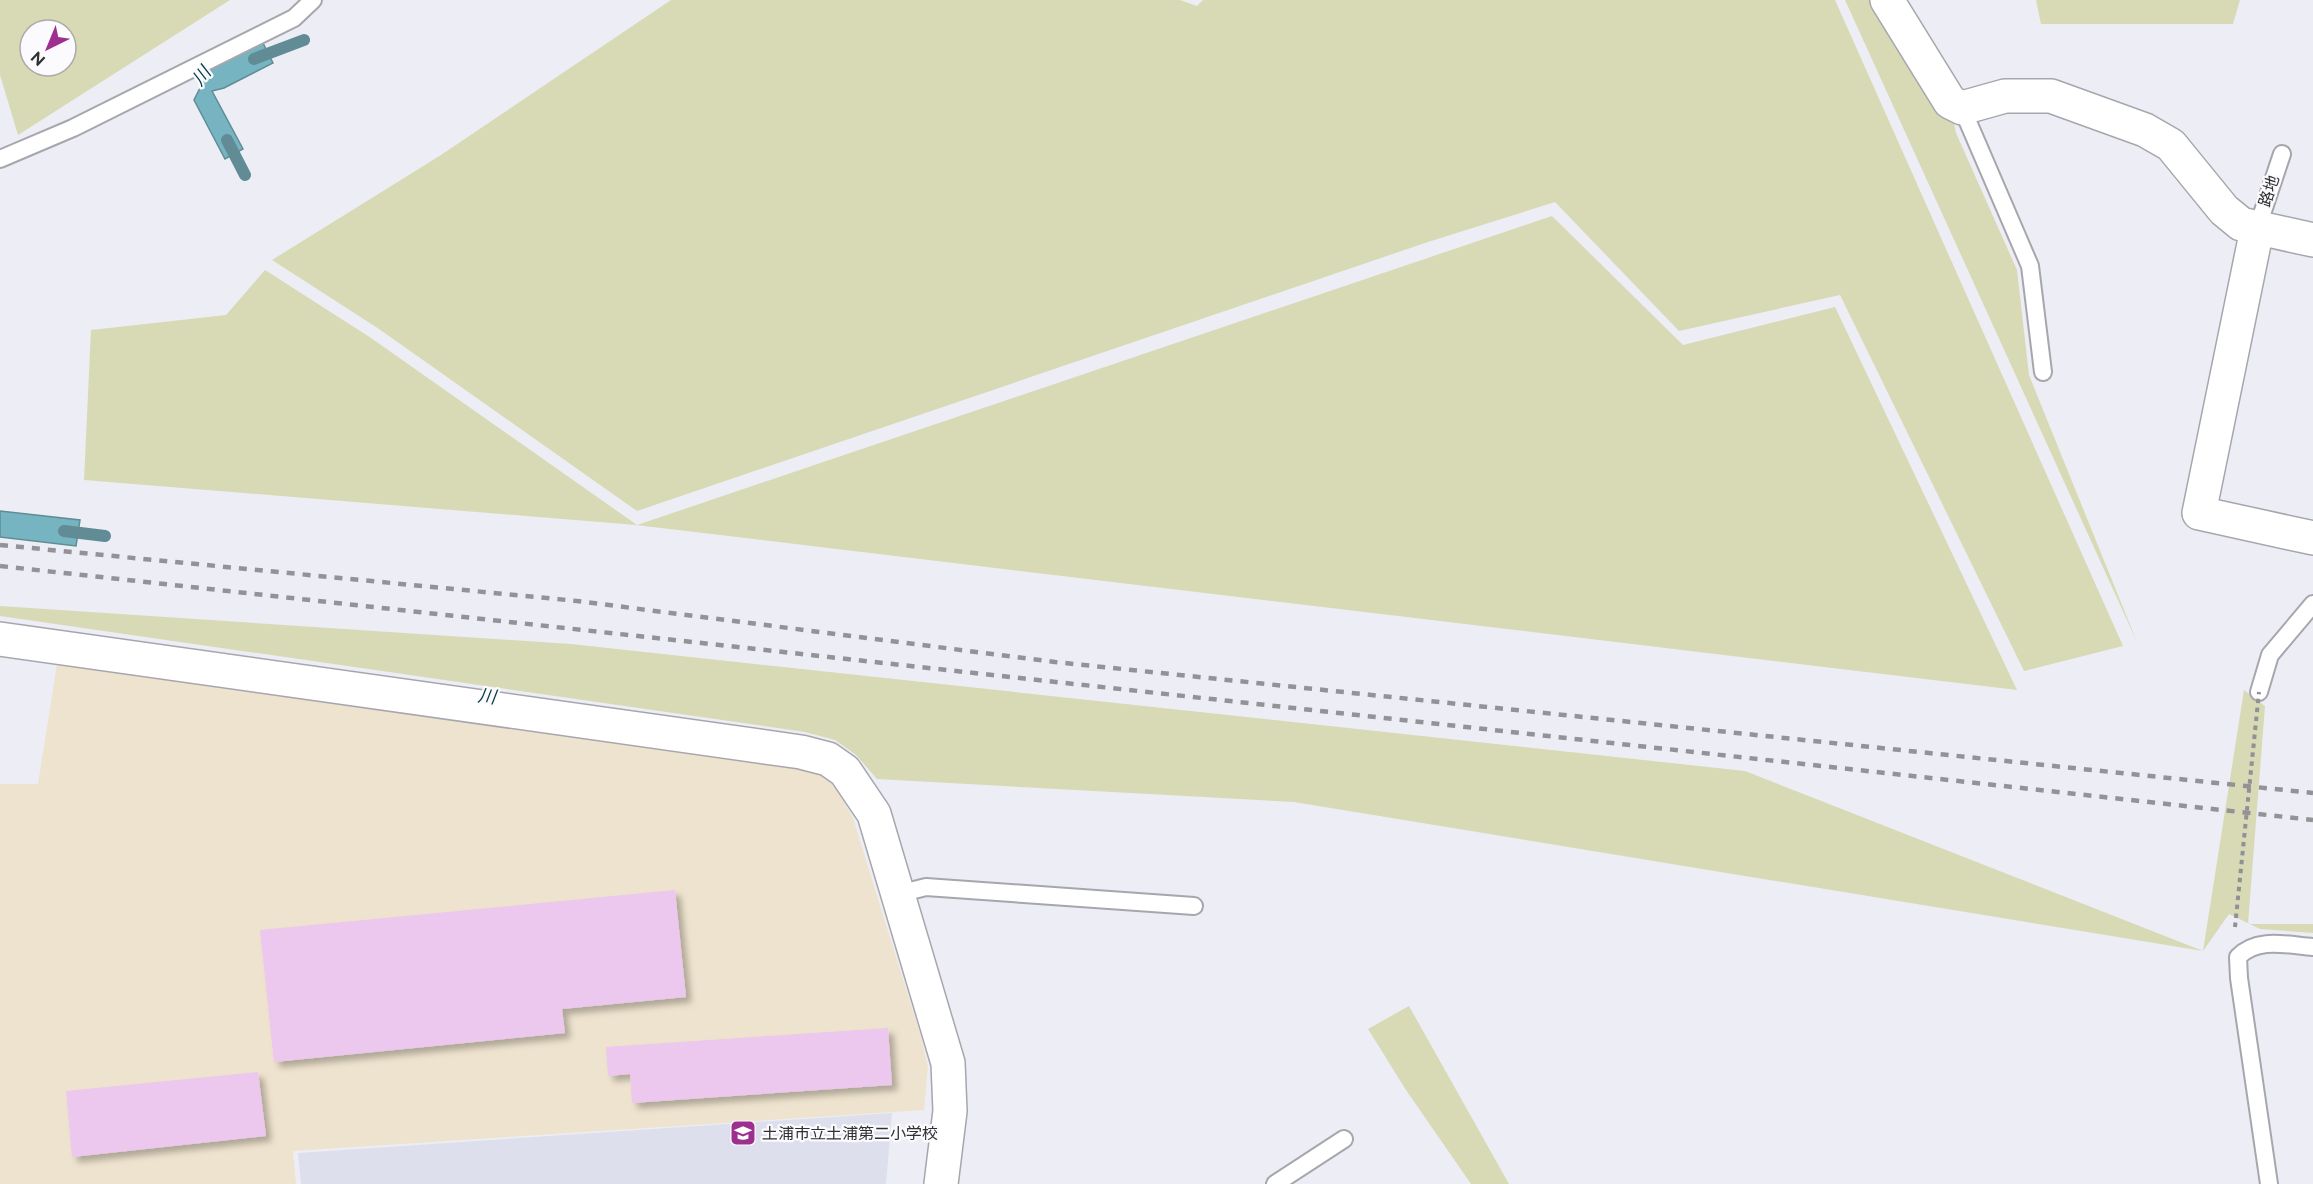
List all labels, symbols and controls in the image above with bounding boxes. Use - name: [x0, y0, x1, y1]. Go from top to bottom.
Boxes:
- north arrow: [18, 18, 78, 78]
- text: N: [27, 47, 49, 70]
- water label: 川: [187, 61, 216, 90]
- street label: 路地: [2255, 173, 2283, 209]
- water label: 川: [477, 684, 499, 708]
- school or university icon: 土浦市立土浦第二小学校: [728, 1118, 758, 1148]
- place label: 土浦市立土浦第二小学校: [762, 1124, 938, 1143]

